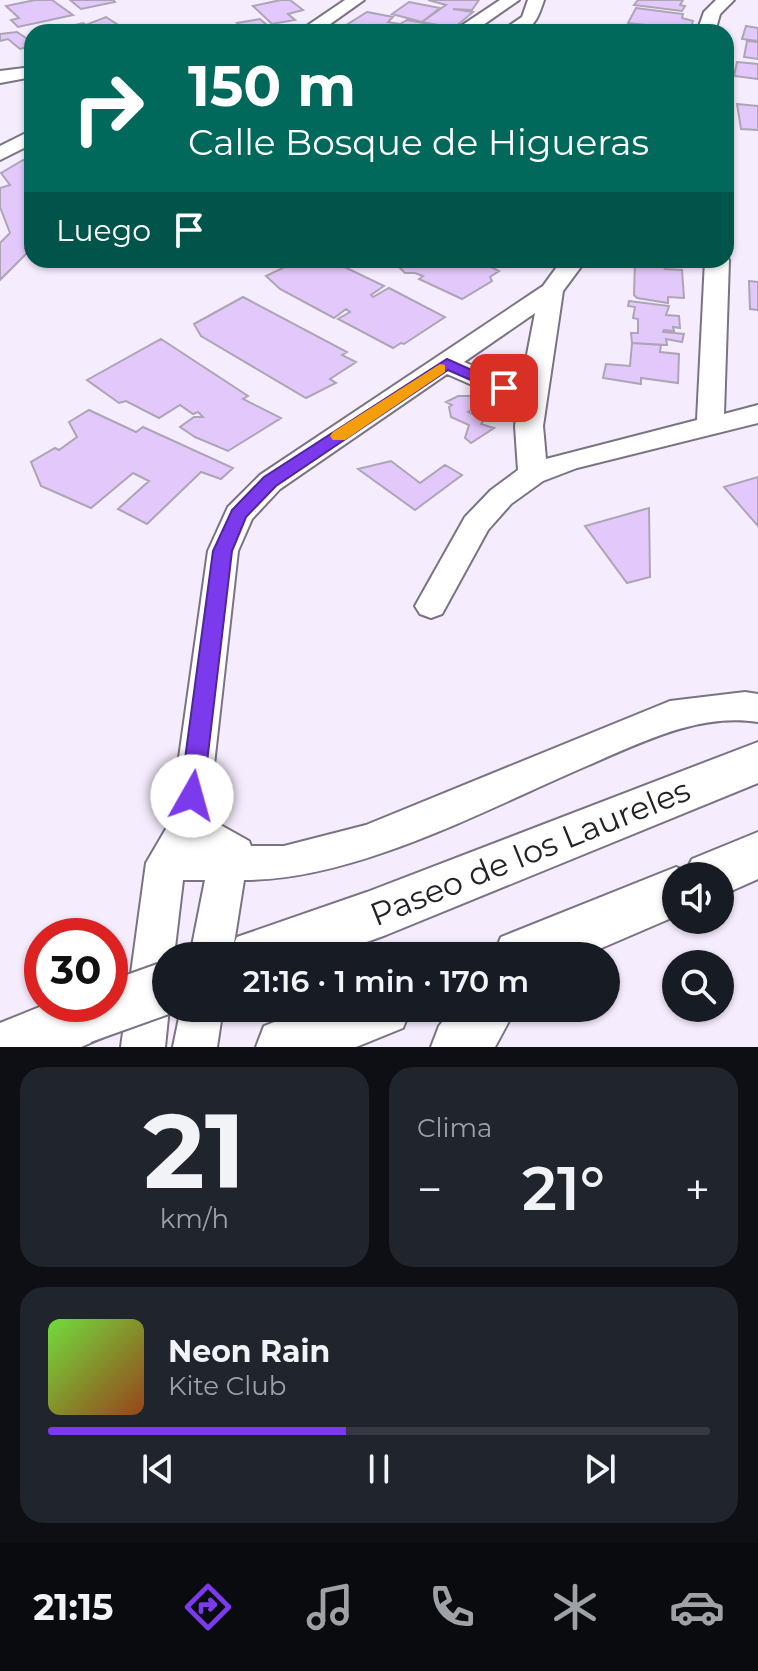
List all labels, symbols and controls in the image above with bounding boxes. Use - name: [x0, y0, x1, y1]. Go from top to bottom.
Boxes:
- text: 150 m: [188, 52, 356, 120]
- icon: right: [56, 56, 160, 160]
- text: Calle Bosque de Higueras: [188, 120, 649, 164]
- icon: arrive: [167, 208, 211, 252]
- text: Luego: [56, 212, 151, 249]
- pin: [470, 354, 538, 422]
- icon: arrive: [482, 366, 526, 410]
- position arrow: [150, 754, 234, 838]
- street label: Paseo de los Laureles: [364, 770, 696, 934]
- map controls: [662, 862, 734, 1022]
- button: sound: [662, 862, 734, 934]
- speed limit sign: 30: [24, 918, 128, 1022]
- button: search: [662, 950, 734, 1022]
- text: 21:16 · 1 min · 170 m: [243, 963, 529, 1000]
- text: 21: [143, 1087, 246, 1214]
- text: Clima: [417, 1112, 492, 1144]
- text: 21°: [522, 1152, 605, 1225]
- text: −: [417, 1162, 442, 1216]
- text: +: [685, 1162, 710, 1216]
- text: km/h: [160, 1203, 229, 1235]
- text: Neon Rain: [168, 1333, 330, 1370]
- text: Kite Club: [168, 1370, 286, 1402]
- icon: previous: [136, 1447, 180, 1491]
- icon: pause: [357, 1447, 401, 1491]
- icon: next: [578, 1447, 622, 1491]
- icon: directions: [180, 1579, 236, 1635]
- icon: music: [302, 1579, 358, 1635]
- icon: phone: [424, 1579, 480, 1635]
- icon: climate: [547, 1579, 603, 1635]
- icon: car: [669, 1579, 725, 1635]
- text: 21:15: [33, 1585, 113, 1629]

